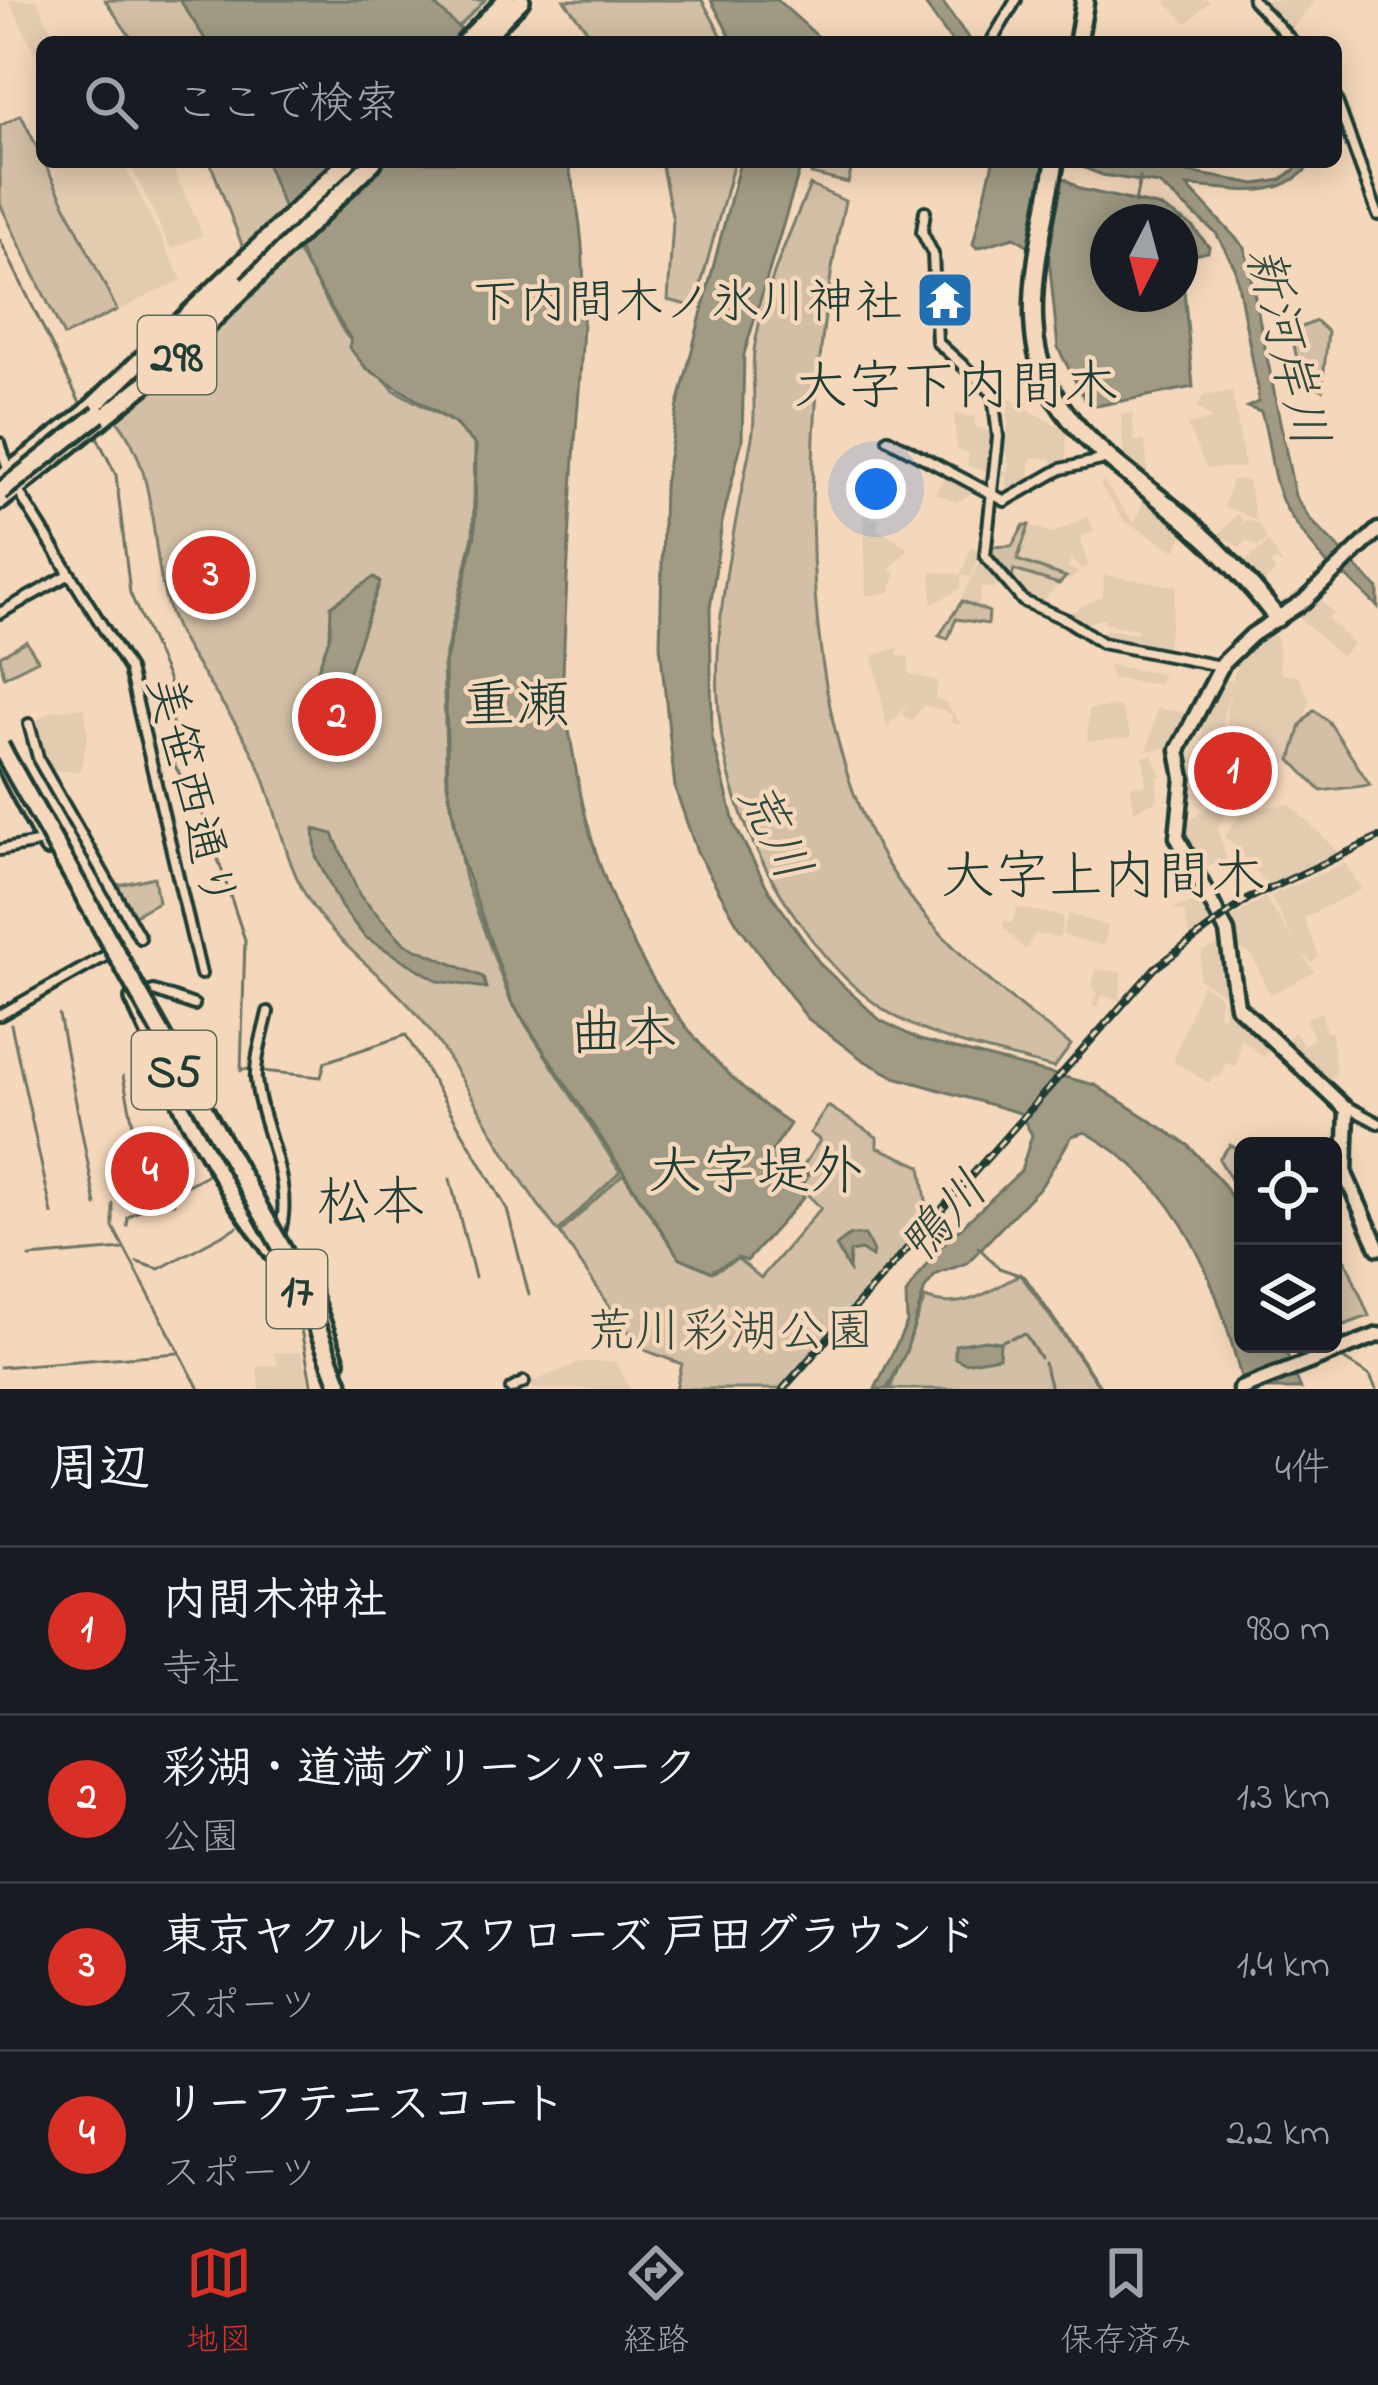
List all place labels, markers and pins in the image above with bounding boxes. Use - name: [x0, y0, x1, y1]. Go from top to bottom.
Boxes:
- temple icon: 下内間木ノ氷川神社: [914, 269, 976, 331]
- place label: 下内間木ノ氷川神社: [471, 270, 903, 340]
- pin: 3: [172, 530, 250, 620]
- pin: 2: [298, 672, 376, 762]
- pin: 1: [1194, 726, 1272, 816]
- pin: 4: [111, 1126, 189, 1216]

